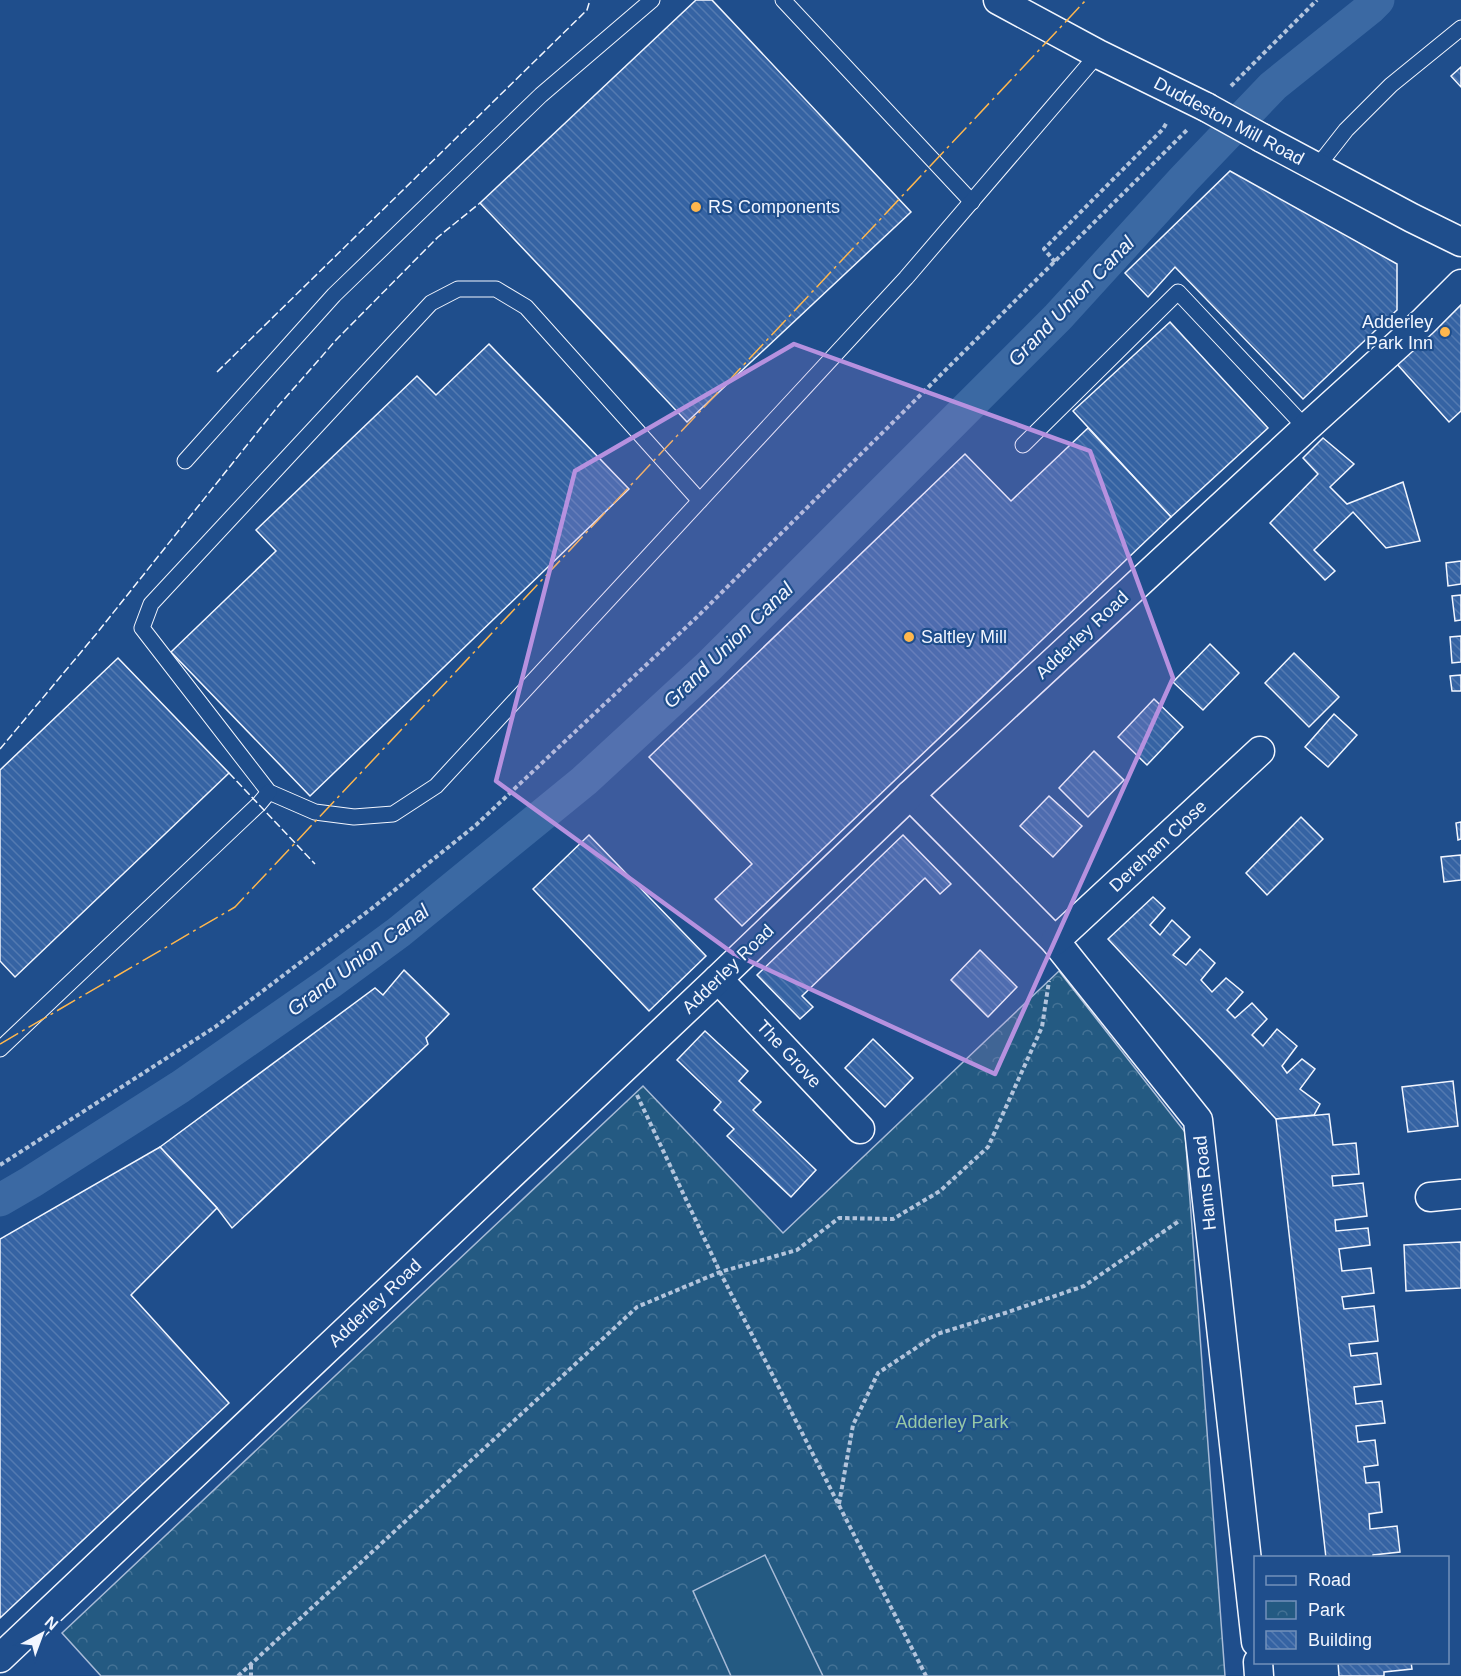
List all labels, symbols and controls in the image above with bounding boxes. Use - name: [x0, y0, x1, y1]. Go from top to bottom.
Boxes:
- street label: Duddeston Mill Road: [1151, 73, 1307, 169]
- place label: RS Components: [708, 197, 840, 217]
- marker: RS Components: [689, 200, 703, 214]
- water label: Grand Union Canal: [1004, 231, 1139, 370]
- place label: Adderley Park Inn: [1362, 312, 1433, 353]
- marker: Adderley Park Inn: [1438, 325, 1452, 339]
- water label: Grand Union Canal: [659, 577, 798, 712]
- street label: Adderley Road: [1032, 587, 1132, 683]
- place label: Saltley Mill: [921, 627, 1007, 647]
- marker: Saltley Mill: [902, 630, 916, 644]
- street label: Dereham Close: [1105, 796, 1211, 896]
- water label: Grand Union Canal: [283, 899, 433, 1020]
- street label: Adderley Road: [678, 920, 778, 1018]
- street label: The Grove: [753, 1016, 825, 1092]
- street label: Hams Road: [1190, 1135, 1220, 1231]
- street label: Adderley Road: [325, 1255, 425, 1351]
- park label: Adderley Park: [895, 1412, 1010, 1432]
- legend: [1254, 1556, 1449, 1664]
- text: Road: [1308, 1570, 1351, 1590]
- text: Park: [1308, 1600, 1346, 1620]
- north arrow: [12, 1604, 72, 1664]
- text: N: [42, 1613, 61, 1633]
- text: Building: [1308, 1630, 1372, 1650]

